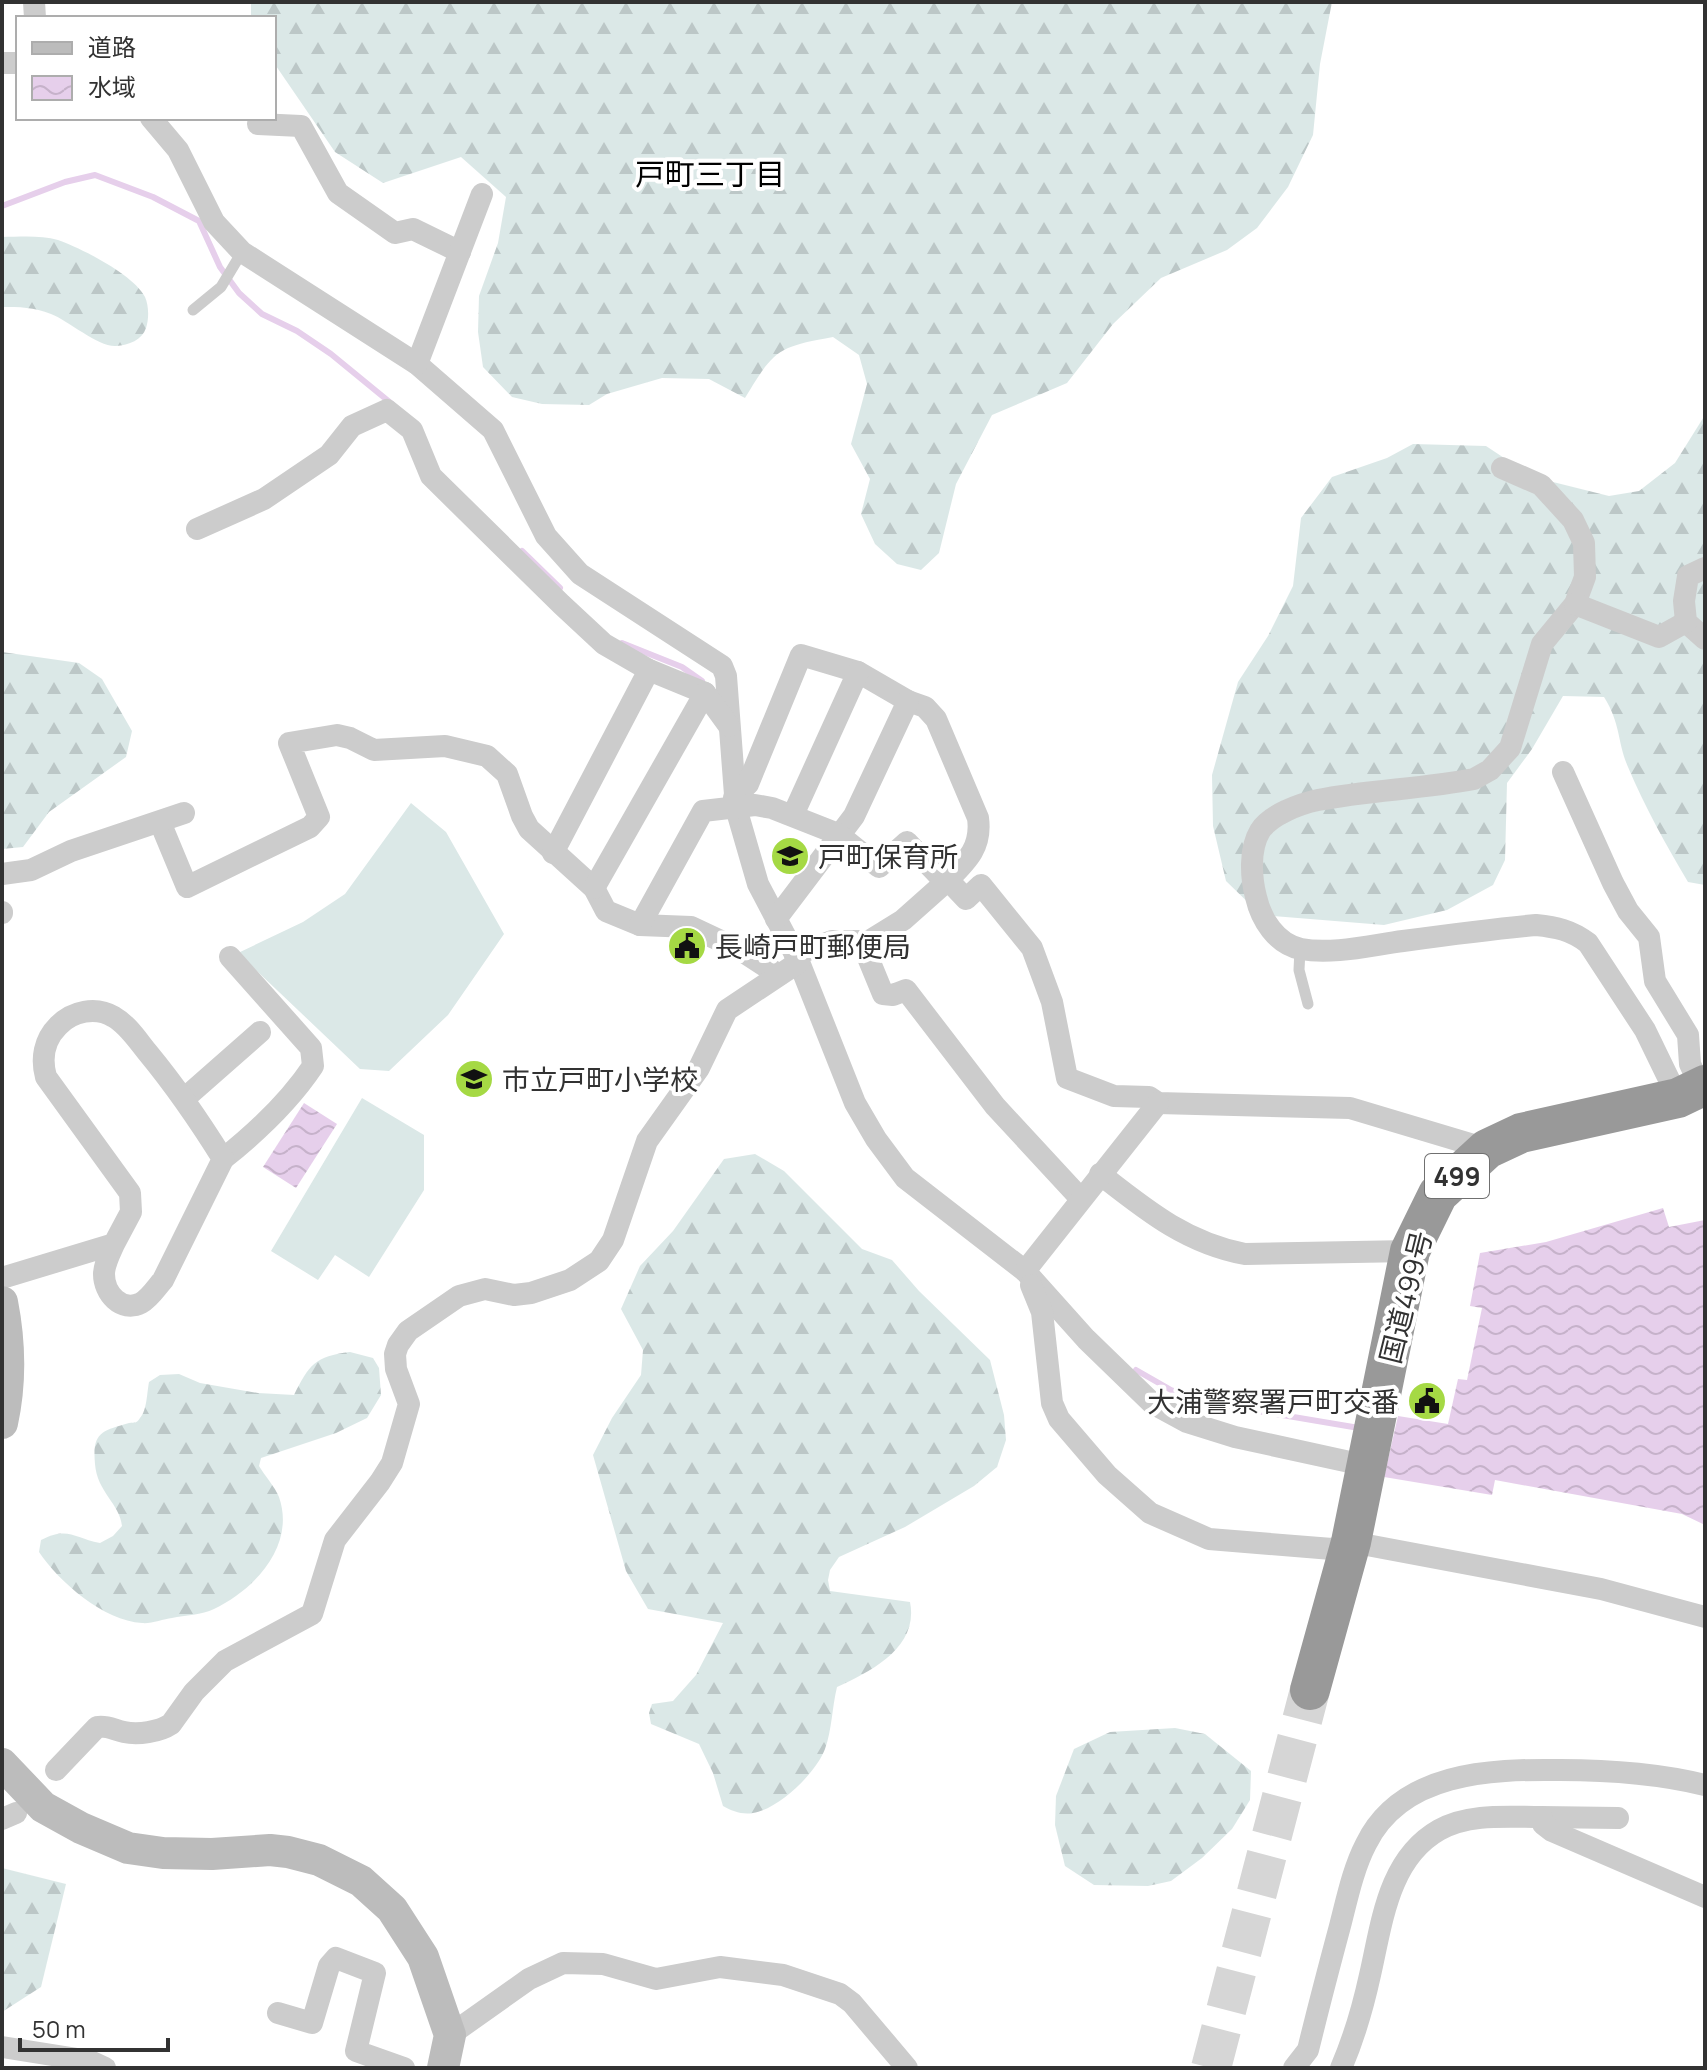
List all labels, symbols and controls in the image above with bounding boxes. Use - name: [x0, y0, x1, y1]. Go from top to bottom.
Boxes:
- legend: [16, 16, 276, 120]
- text: 道路: [88, 30, 136, 63]
- text: 水域: [88, 70, 136, 103]
- district label: 戸町三丁目: [635, 153, 785, 194]
- school or university icon: 戸町保育所: [769, 835, 811, 877]
- place label: 戸町保育所: [818, 837, 958, 875]
- public building icon: 長崎戸町郵便局: [666, 925, 708, 967]
- place label: 長崎戸町郵便局: [715, 927, 911, 965]
- school or university icon: 市立戸町小学校: [453, 1058, 495, 1100]
- place label: 市立戸町小学校: [502, 1060, 698, 1098]
- road number: 499: [1425, 1154, 1489, 1198]
- street label: 国道499号: [1370, 1227, 1440, 1367]
- public building icon: 大浦警察署戸町交番: [1406, 1380, 1448, 1422]
- place label: 大浦警察署戸町交番: [1147, 1382, 1399, 1420]
- scale bar: [20, 2002, 168, 2052]
- text: 50 m: [32, 2012, 86, 2045]

